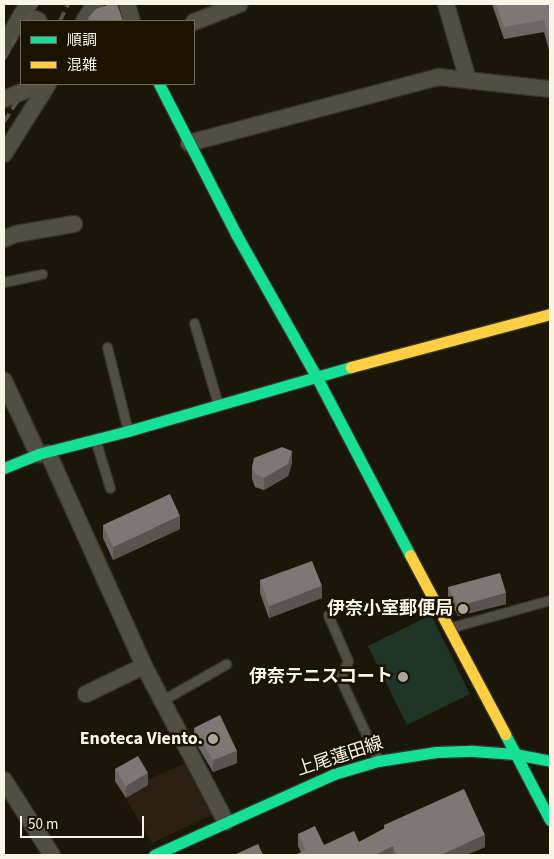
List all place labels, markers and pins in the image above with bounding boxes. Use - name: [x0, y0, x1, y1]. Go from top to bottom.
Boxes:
- place label: 伊奈小室郵便局: [327, 598, 453, 620]
- marker: 伊奈小室郵便局: [457, 603, 469, 615]
- place label: 伊奈テニスコート: [249, 666, 393, 688]
- marker: 伊奈テニスコート: [397, 671, 409, 683]
- place label: Enoteca Viento.: [80, 728, 203, 750]
- marker: Enoteca Viento.: [207, 733, 219, 745]

